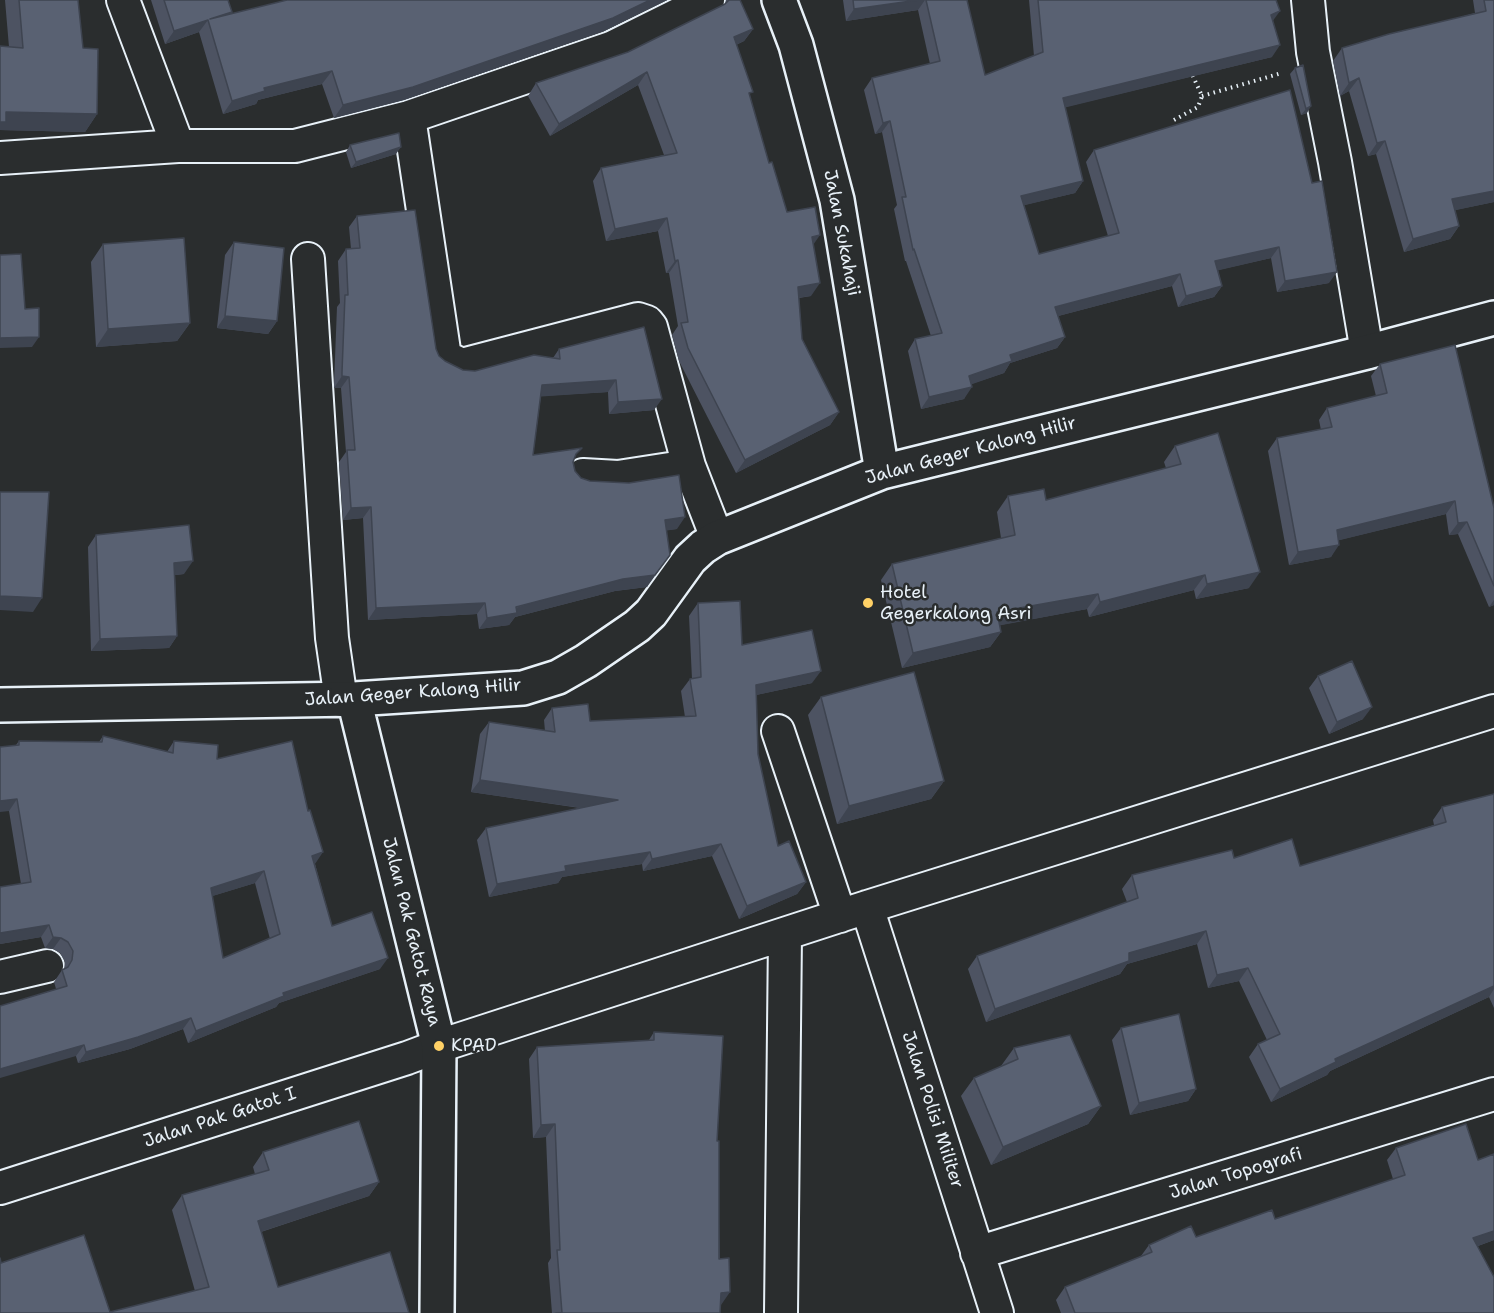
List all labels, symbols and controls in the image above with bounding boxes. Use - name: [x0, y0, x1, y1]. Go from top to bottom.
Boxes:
- street label: Jalan Sukahaji: [818, 168, 864, 298]
- street label: Jalan Geger Kalong Hilir: [863, 412, 1079, 490]
- place label: Hotel Gegerkalong Asri: [880, 582, 1032, 624]
- marker: Hotel Gegerkalong Asri: [861, 596, 875, 610]
- street label: Jalan Geger Kalong Hilir: [304, 675, 522, 711]
- street label: Jalan Pak Gatot Raya: [377, 835, 445, 1029]
- street label: Jalan Polisi Militer: [896, 1029, 968, 1191]
- place label: KPAD: [451, 1035, 497, 1057]
- marker: KPAD: [432, 1039, 446, 1053]
- street label: Jalan Pak Gatot I: [141, 1083, 299, 1153]
- street label: Jalan Topografi: [1167, 1144, 1305, 1204]

